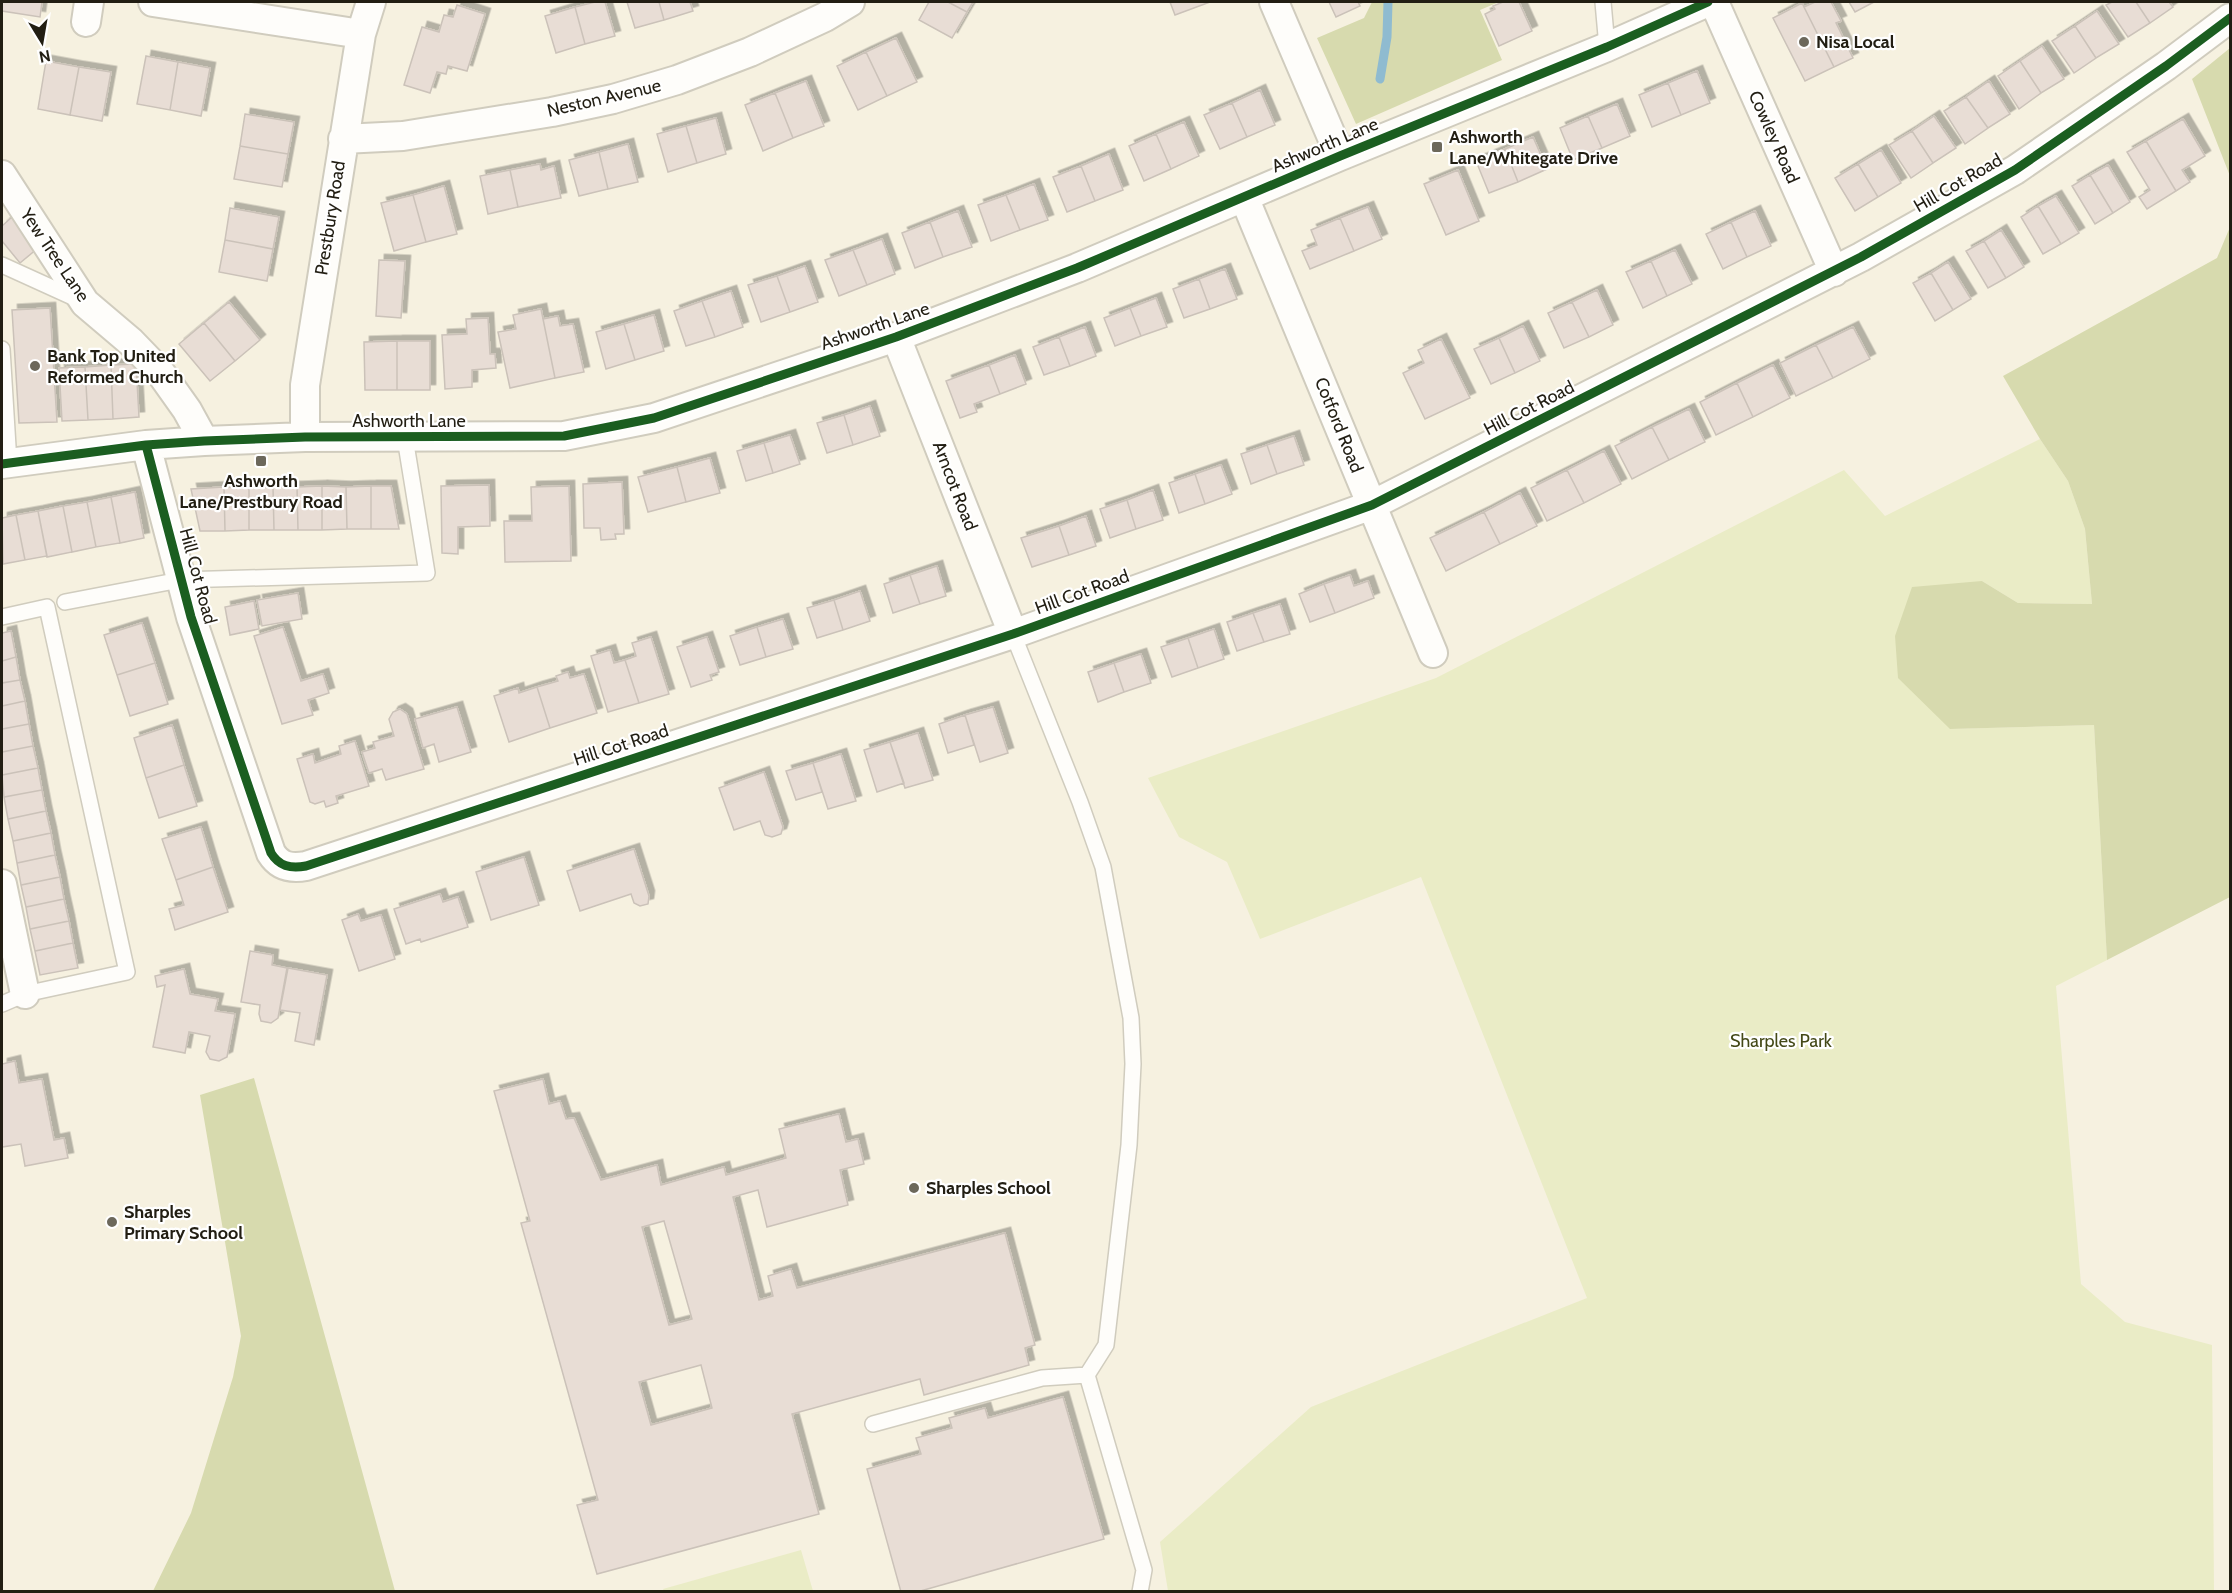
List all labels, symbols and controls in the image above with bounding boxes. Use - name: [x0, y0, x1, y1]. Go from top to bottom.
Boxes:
- north arrow: [12, 12, 72, 72]
- place label: Nisa Local: [1816, 31, 1895, 53]
- marker: Nisa Local: [1797, 35, 1811, 49]
- text: N: [37, 46, 52, 67]
- street label: Neston Avenue: [545, 74, 663, 122]
- street label: Cowley Road: [1744, 87, 1804, 187]
- street label: Ashworth Lane: [1268, 113, 1382, 177]
- place label: Ashworth Lane/Whitegate Drive: [1449, 126, 1618, 169]
- marker: Ashworth Lane/Whitegate Drive: [1430, 140, 1444, 154]
- street label: Hill Cot Road: [1910, 149, 2006, 217]
- street label: Prestbury Road: [310, 159, 350, 277]
- street label: Yew Tree Lane: [15, 203, 94, 306]
- street label: Ashworth Lane: [818, 297, 932, 355]
- place label: Bank Top United Reformed Church: [47, 345, 183, 388]
- marker: Bank Top United Reformed Church: [28, 359, 42, 373]
- street label: Cotford Road: [1310, 374, 1368, 476]
- street label: Hill Cot Road: [1480, 376, 1578, 440]
- street label: Ashworth Lane: [352, 410, 466, 432]
- street label: Arncot Road: [928, 438, 982, 534]
- marker: Ashworth Lane/Prestbury Road: [254, 454, 268, 468]
- place label: Ashworth Lane/Prestbury Road: [179, 470, 343, 513]
- street label: Hill Cot Road: [175, 525, 221, 627]
- street label: Hill Cot Road: [1032, 565, 1132, 619]
- street label: Hill Cot Road: [571, 719, 671, 771]
- park label: Sharples Park: [1730, 1030, 1833, 1052]
- place label: Sharples School: [926, 1177, 1051, 1199]
- marker: Sharples School: [907, 1181, 921, 1195]
- place label: Sharples Primary School: [124, 1201, 243, 1244]
- marker: Sharples Primary School: [105, 1215, 119, 1229]

